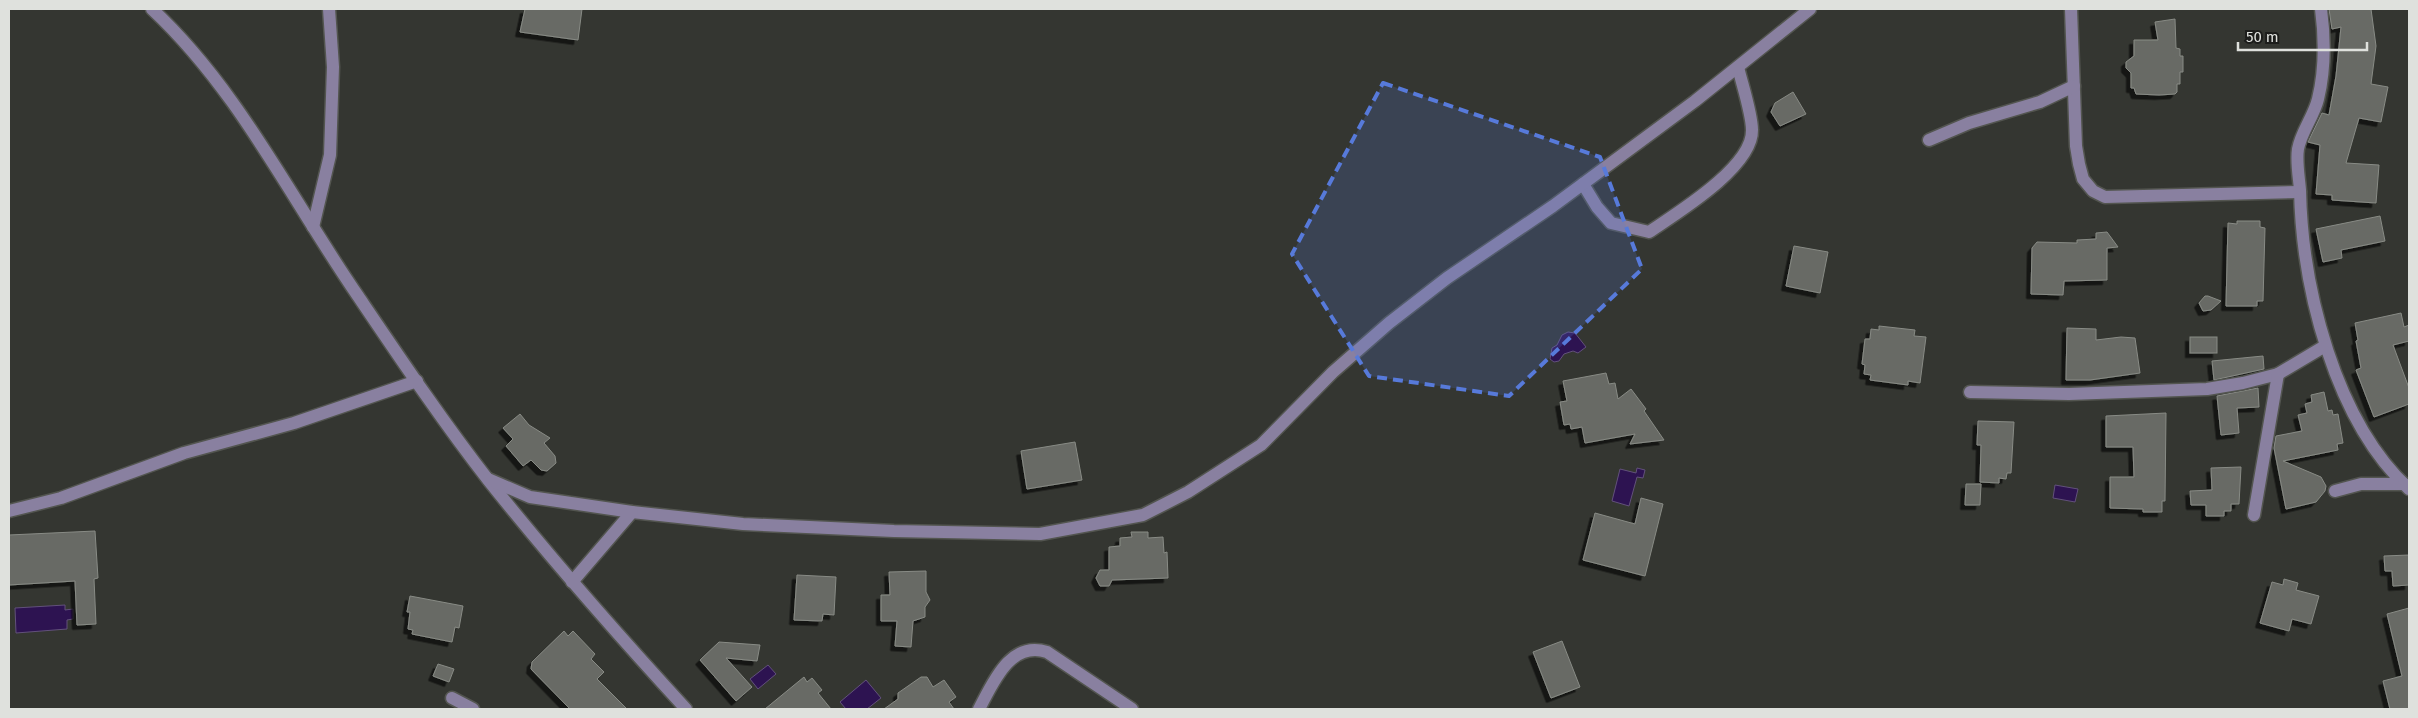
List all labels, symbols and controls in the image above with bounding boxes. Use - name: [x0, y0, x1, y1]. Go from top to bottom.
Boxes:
- scale bar: [2238, 20, 2367, 52]
- text: 50 m: [2246, 28, 2279, 46]

